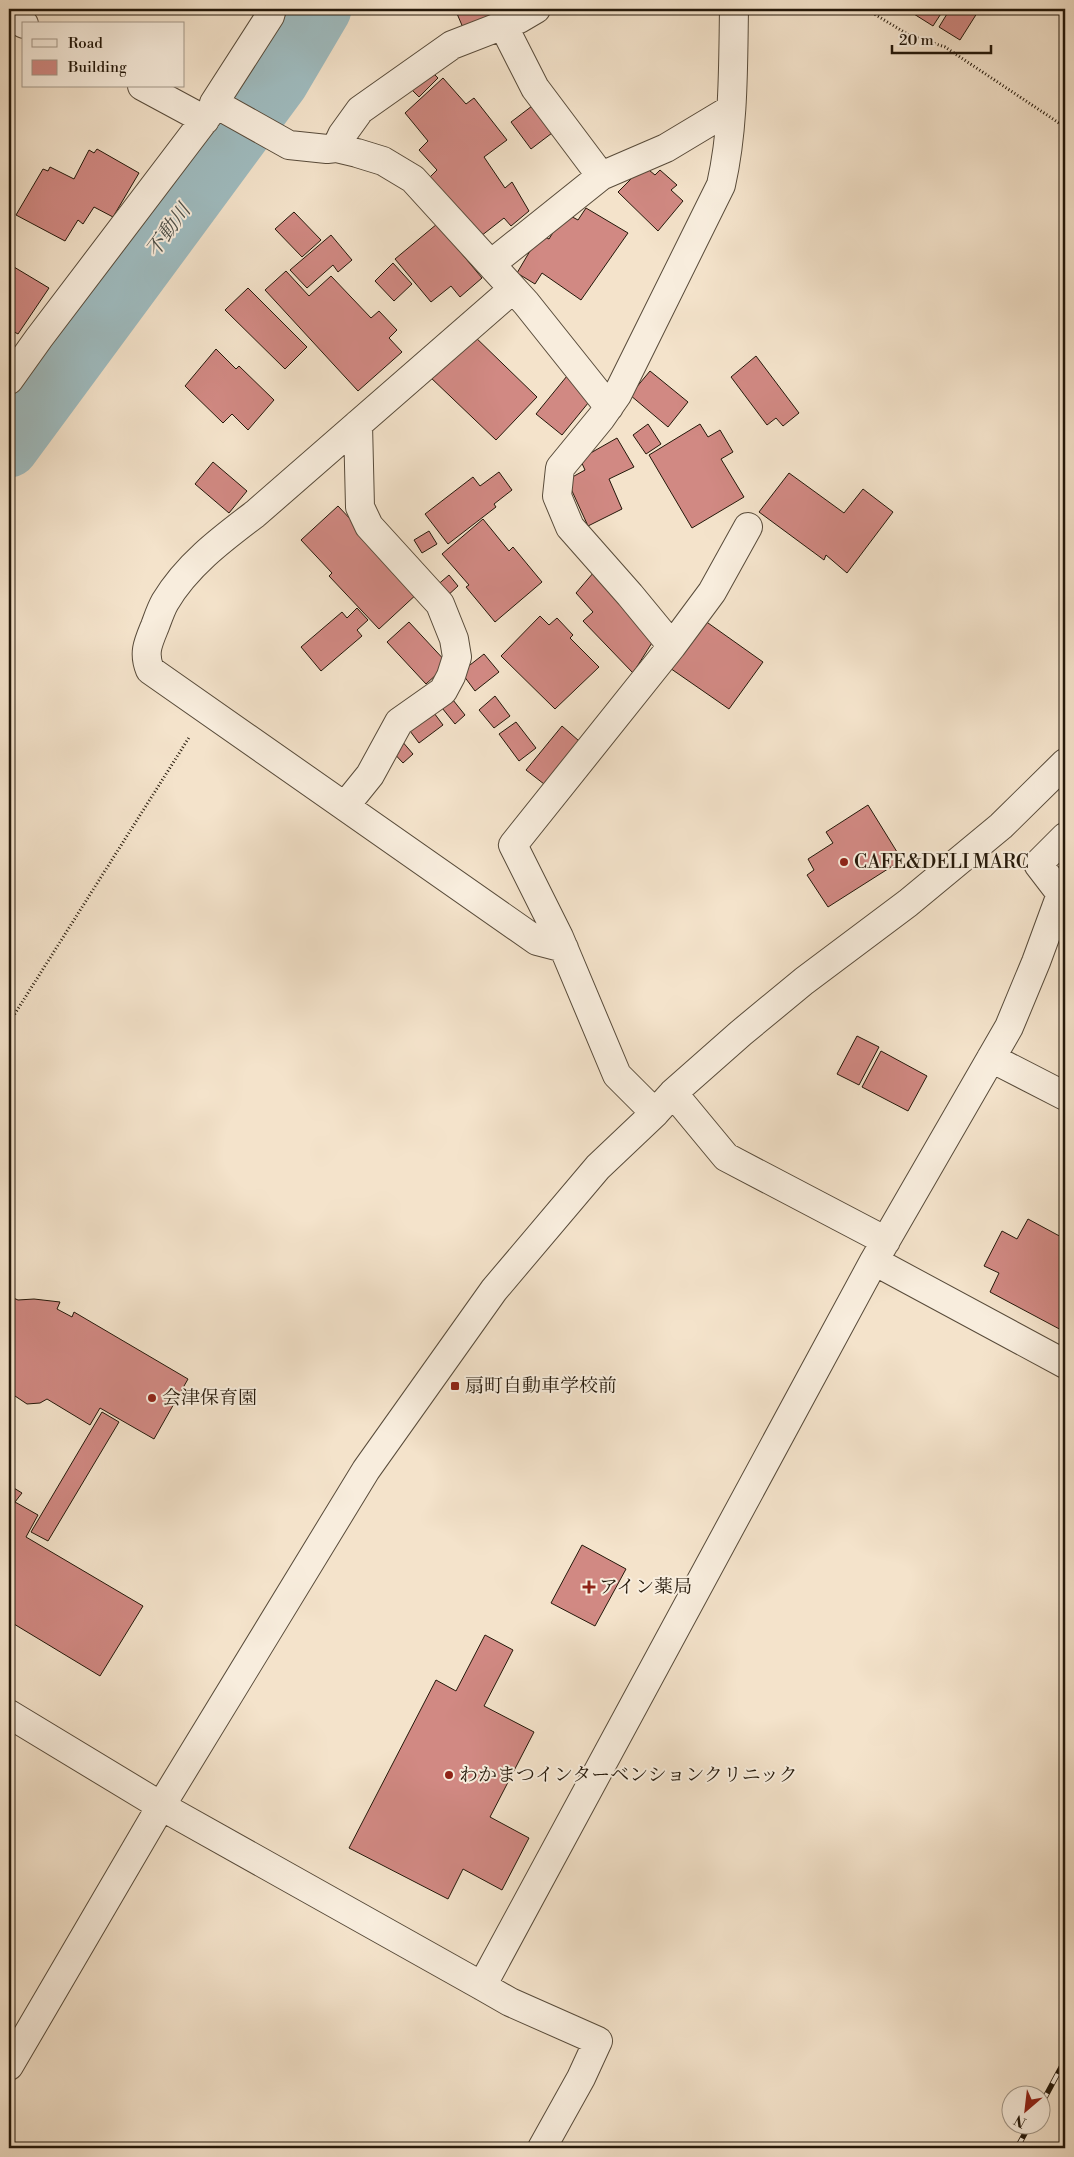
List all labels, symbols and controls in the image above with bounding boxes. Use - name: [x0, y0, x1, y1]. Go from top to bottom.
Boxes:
- legend: [22, 22, 185, 88]
- scale bar: [892, 22, 990, 54]
- text: 20 m: [899, 31, 934, 50]
- text: Road: [68, 34, 103, 53]
- text: Building: [67, 58, 127, 77]
- water label: 不動川: [141, 198, 198, 263]
- place label: CAFE&DELI MARC: [854, 850, 1029, 874]
- marker: CAFE&DELI MARC: [838, 856, 850, 868]
- place label: 扇町自動車学校前: [465, 1374, 617, 1398]
- marker: 扇町自動車学校前: [449, 1380, 461, 1392]
- place label: 会津保育園: [162, 1386, 257, 1410]
- marker: 会津保育園: [146, 1392, 158, 1404]
- place label: アイン薬局: [599, 1575, 692, 1599]
- marker: アイン薬局: [583, 1581, 595, 1593]
- place label: わかまつインターベンションクリニック: [459, 1763, 798, 1787]
- marker: わかまつインターベンションクリニック: [443, 1769, 455, 1781]
- north arrow: [1002, 2084, 1052, 2134]
- text: N: [1011, 2110, 1029, 2131]

